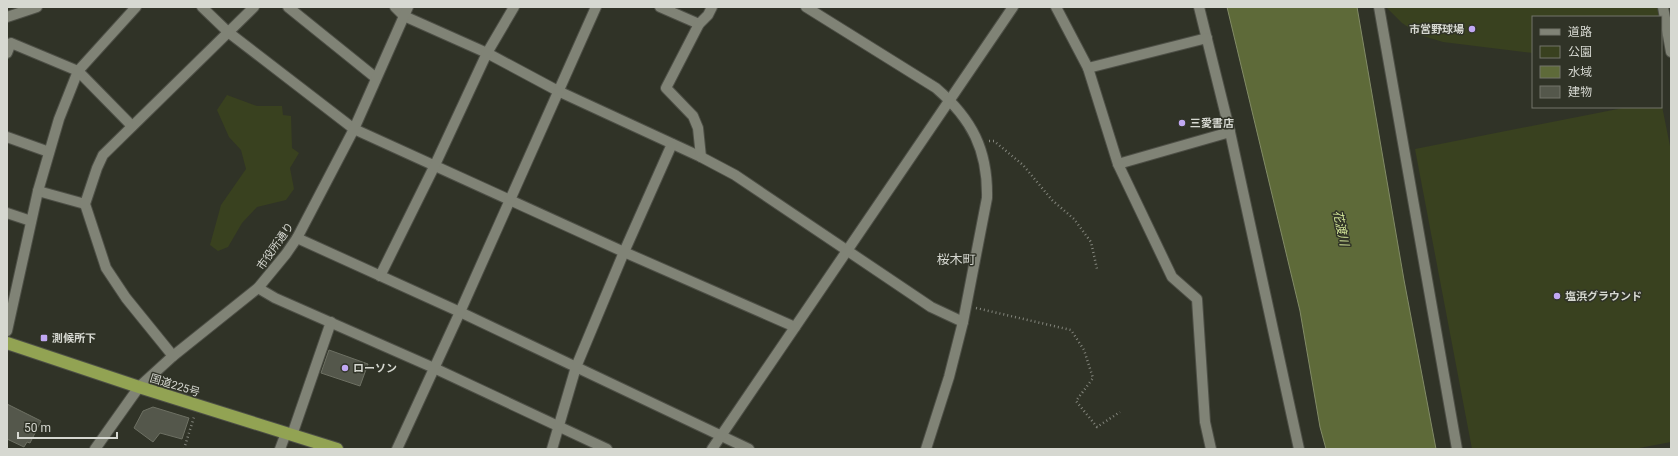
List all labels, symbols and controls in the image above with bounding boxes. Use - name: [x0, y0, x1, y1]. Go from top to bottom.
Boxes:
- legend: [1532, 16, 1662, 108]
- place label: 市営野球場: [1409, 23, 1464, 36]
- marker: 市営野球場: [1467, 24, 1477, 34]
- text: 道路: [1568, 25, 1592, 39]
- text: 公園: [1568, 45, 1592, 59]
- text: 水域: [1568, 65, 1592, 79]
- text: 建物: [1568, 85, 1592, 99]
- place label: 三愛書店: [1190, 117, 1234, 130]
- marker: 三愛書店: [1177, 118, 1187, 128]
- water label: 花渡川: [1330, 209, 1352, 249]
- street label: 市役所通り: [254, 220, 297, 273]
- district label: 桜木町: [936, 252, 976, 267]
- place label: 塩浜グラウンド: [1565, 290, 1642, 303]
- marker: 塩浜グラウンド: [1552, 291, 1562, 301]
- place label: 測候所下: [52, 332, 96, 345]
- marker: 測候所下: [39, 333, 49, 343]
- place label: ローソン: [353, 362, 397, 375]
- marker: ローソン: [340, 363, 350, 373]
- street label: 国道225号: [148, 372, 201, 399]
- scale bar: [18, 414, 117, 440]
- text: 50 m: [24, 421, 51, 435]

